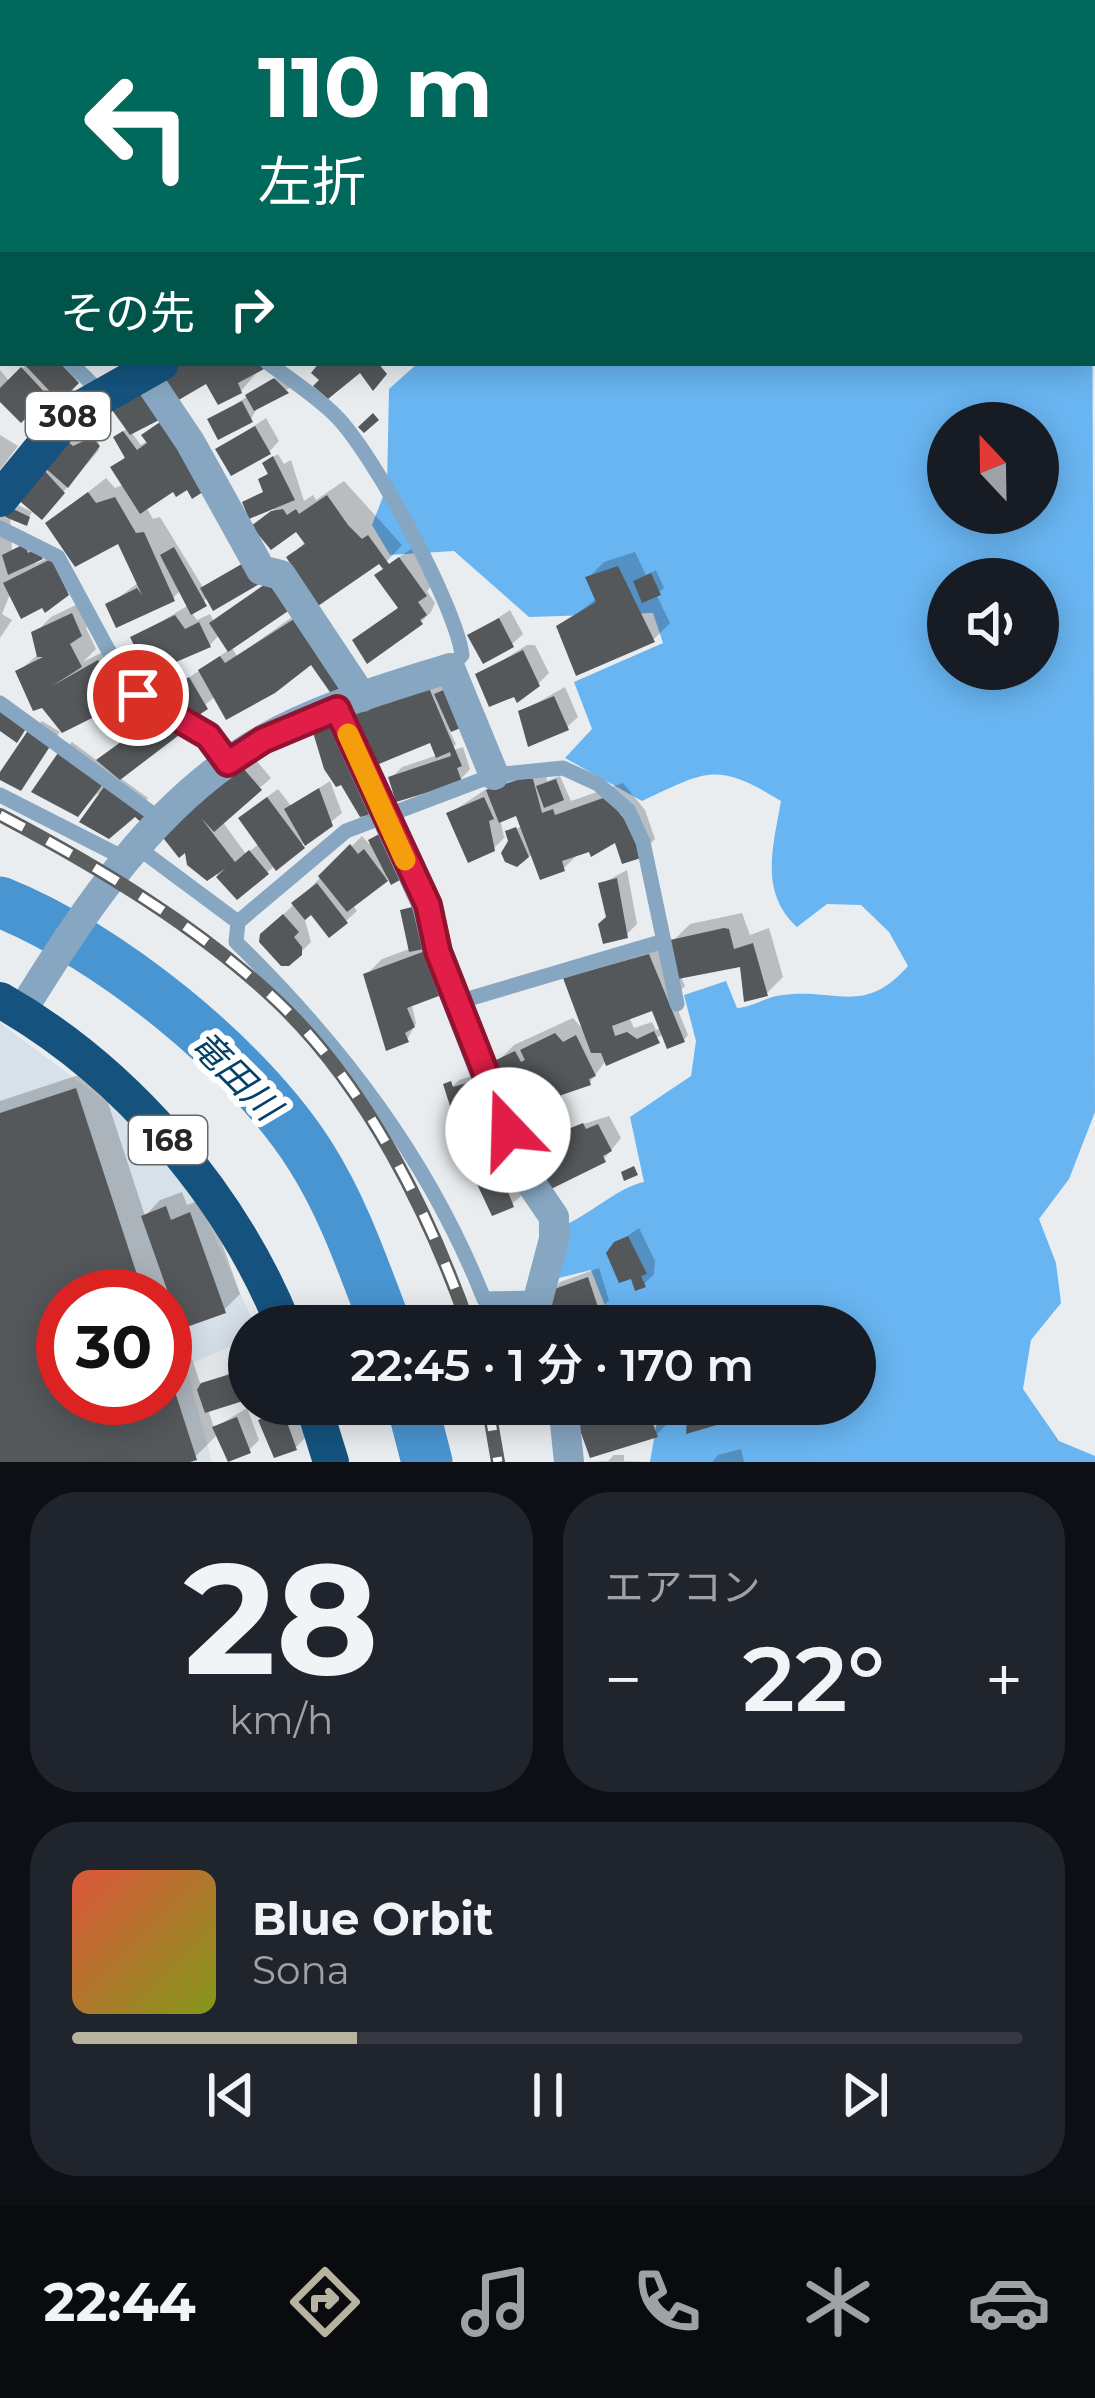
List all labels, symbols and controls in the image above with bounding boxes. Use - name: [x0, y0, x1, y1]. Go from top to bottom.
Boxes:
- text: 110 m: [258, 36, 493, 138]
- icon: left: [60, 48, 216, 204]
- text: 左折: [258, 149, 366, 215]
- icon: right: [219, 276, 285, 342]
- text: その先: [60, 285, 195, 340]
- road number: 308: [26, 392, 110, 440]
- north arrow: [927, 402, 1059, 534]
- map controls: [927, 402, 1059, 690]
- button: sound: [927, 558, 1059, 690]
- pin: [87, 644, 189, 746]
- icon: arrive: [105, 662, 171, 728]
- water label: 竜田川: [182, 1021, 293, 1132]
- position arrow: [445, 1067, 571, 1193]
- road number: 168: [129, 1116, 207, 1164]
- speed limit sign: 30: [36, 1269, 192, 1425]
- text: 22:45 · 1 分 · 170 m: [350, 1337, 754, 1392]
- text: 28: [184, 1523, 379, 1713]
- text: エアコン: [605, 1563, 761, 1611]
- text: 22°: [743, 1624, 885, 1734]
- text: −: [605, 1639, 642, 1720]
- text: +: [985, 1639, 1023, 1720]
- text: km/h: [229, 1696, 333, 1744]
- text: Blue Orbit: [252, 1891, 493, 1946]
- text: Sona: [252, 1946, 350, 1994]
- icon: previous: [198, 2062, 264, 2128]
- icon: pause: [515, 2062, 581, 2128]
- icon: next: [832, 2062, 898, 2128]
- icon: directions: [283, 2260, 367, 2344]
- icon: music: [454, 2260, 538, 2344]
- icon: phone: [625, 2260, 709, 2344]
- icon: climate: [796, 2260, 880, 2344]
- icon: car: [967, 2260, 1051, 2344]
- text: 22:44: [44, 2269, 196, 2335]

